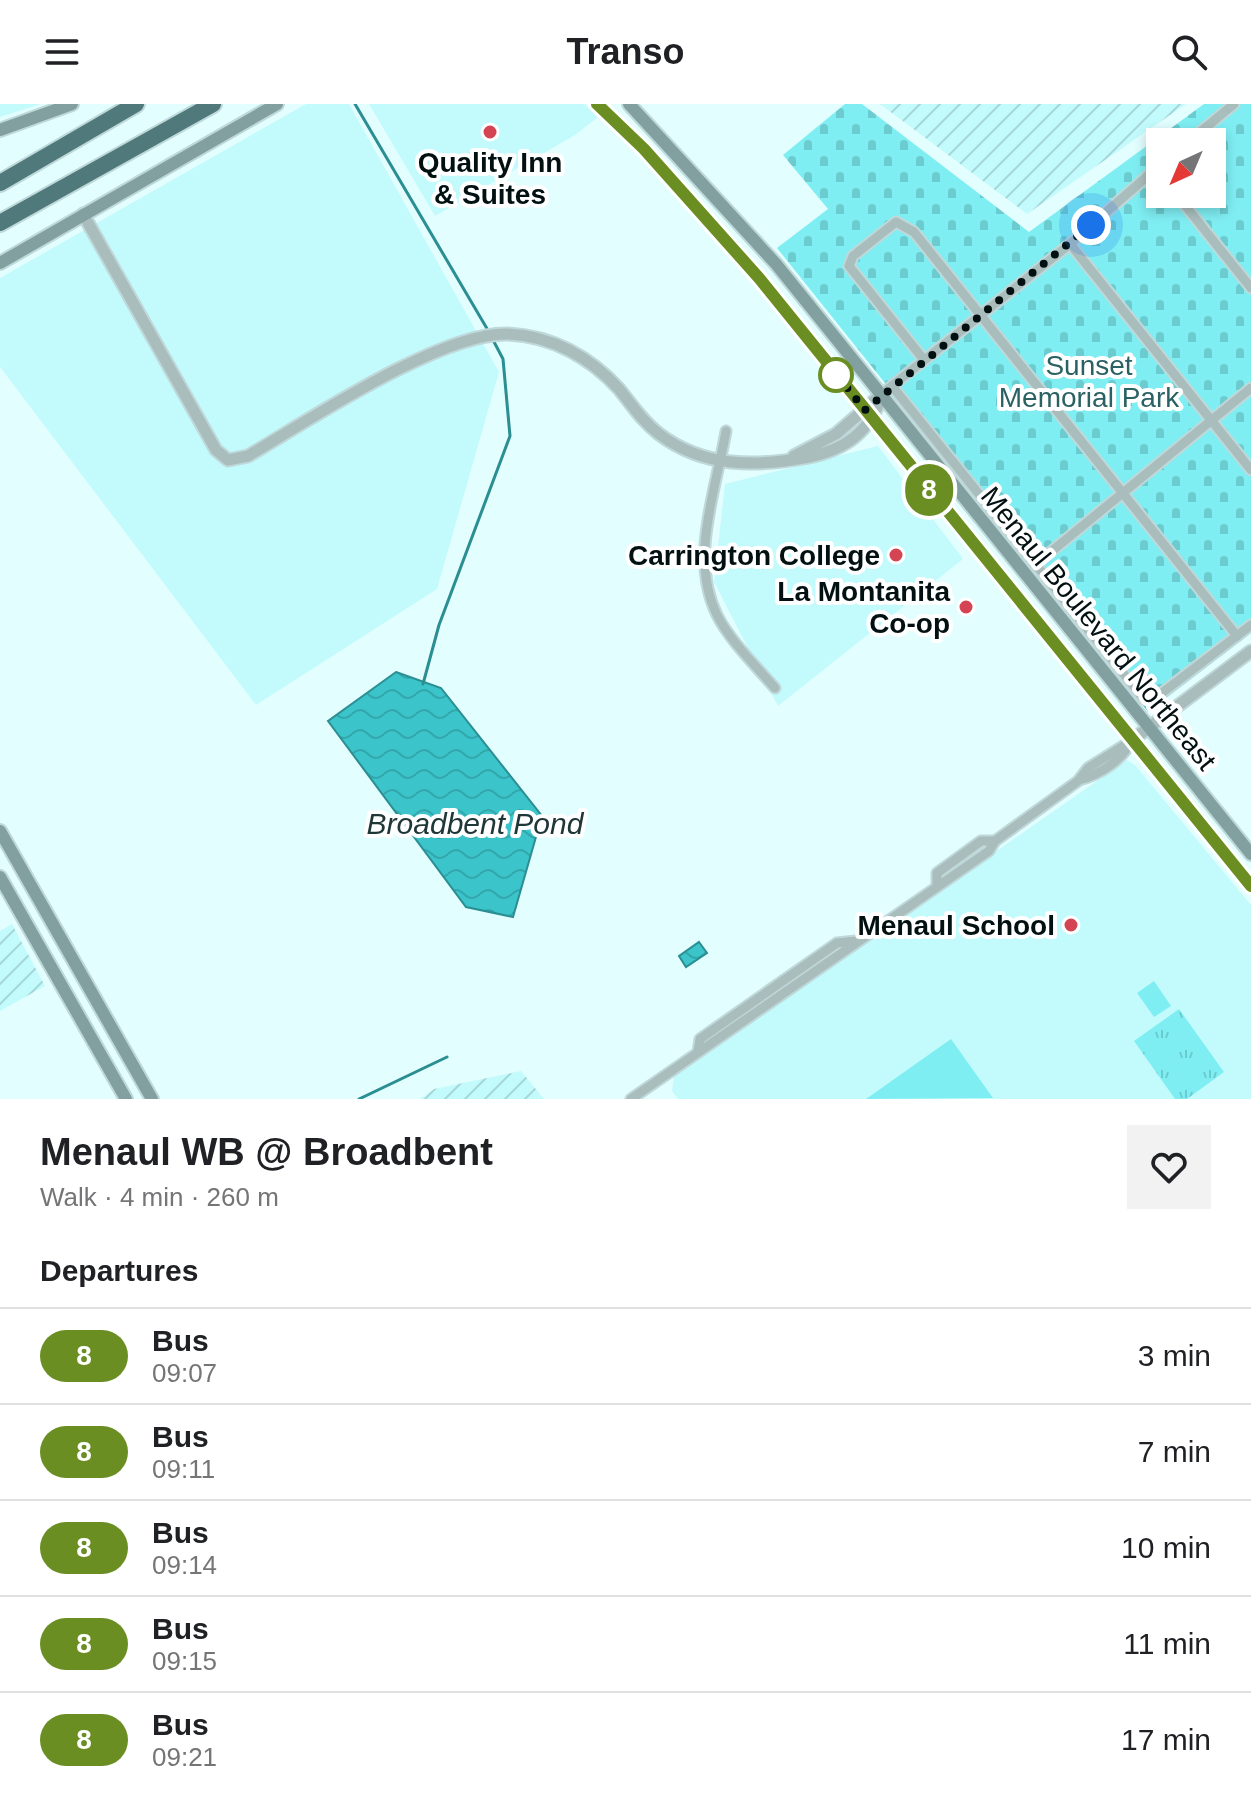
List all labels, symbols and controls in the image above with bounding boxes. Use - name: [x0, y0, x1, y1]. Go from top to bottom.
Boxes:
- icon: menu: [40, 30, 84, 74]
- icon: search: [1167, 30, 1211, 74]
- text: Transo: [566, 31, 685, 72]
- marker: Quality Inn & Suites: [481, 123, 499, 141]
- north arrow: [1146, 128, 1226, 208]
- map controls: [1146, 128, 1226, 208]
- place label: Quality Inn & Suites: [418, 147, 562, 210]
- your location: [1071, 205, 1111, 245]
- park label: Sunset Memorial Park: [999, 350, 1180, 413]
- unlabelled marker: [819, 358, 853, 392]
- line badge: 8: [903, 464, 955, 516]
- text: 8: [921, 474, 937, 505]
- street label: Menaul Boulevard Northeast: [975, 481, 1222, 776]
- place label: Carrington College: [628, 540, 880, 571]
- marker: Carrington College: [887, 546, 905, 564]
- place label: La Montanita Co-op: [777, 576, 950, 639]
- marker: La Montanita Co-op: [957, 598, 975, 616]
- water label: Broadbent Pond: [367, 807, 585, 840]
- place label: Menaul School: [857, 910, 1055, 941]
- marker: Menaul School: [1062, 916, 1080, 934]
- button: heart: [1127, 1125, 1211, 1209]
- text: Menaul WB @ Broadbent: [40, 1131, 493, 1173]
- text: Walk · 4 min · 260 m: [40, 1182, 279, 1212]
- text: Departures: [40, 1254, 198, 1287]
- text: Bus: [152, 1324, 209, 1357]
- text: 3 min: [1138, 1339, 1211, 1372]
- text: 8: [76, 1340, 92, 1371]
- text: 09:07: [152, 1358, 217, 1388]
- text: Bus: [152, 1420, 209, 1453]
- text: 7 min: [1138, 1435, 1211, 1468]
- text: 8: [76, 1436, 92, 1467]
- text: 09:11: [152, 1454, 215, 1484]
- text: Bus: [152, 1516, 209, 1549]
- text: 10 min: [1121, 1531, 1211, 1564]
- text: 8: [76, 1532, 92, 1563]
- text: 09:14: [152, 1550, 217, 1580]
- text: Bus: [152, 1612, 209, 1645]
- text: 11 min: [1123, 1627, 1211, 1660]
- text: 8: [76, 1628, 92, 1659]
- text: 09:15: [152, 1646, 217, 1676]
- text: Bus: [152, 1708, 209, 1741]
- text: 17 min: [1121, 1723, 1211, 1756]
- text: 8: [76, 1724, 92, 1755]
- text: 09:21: [152, 1742, 217, 1772]

